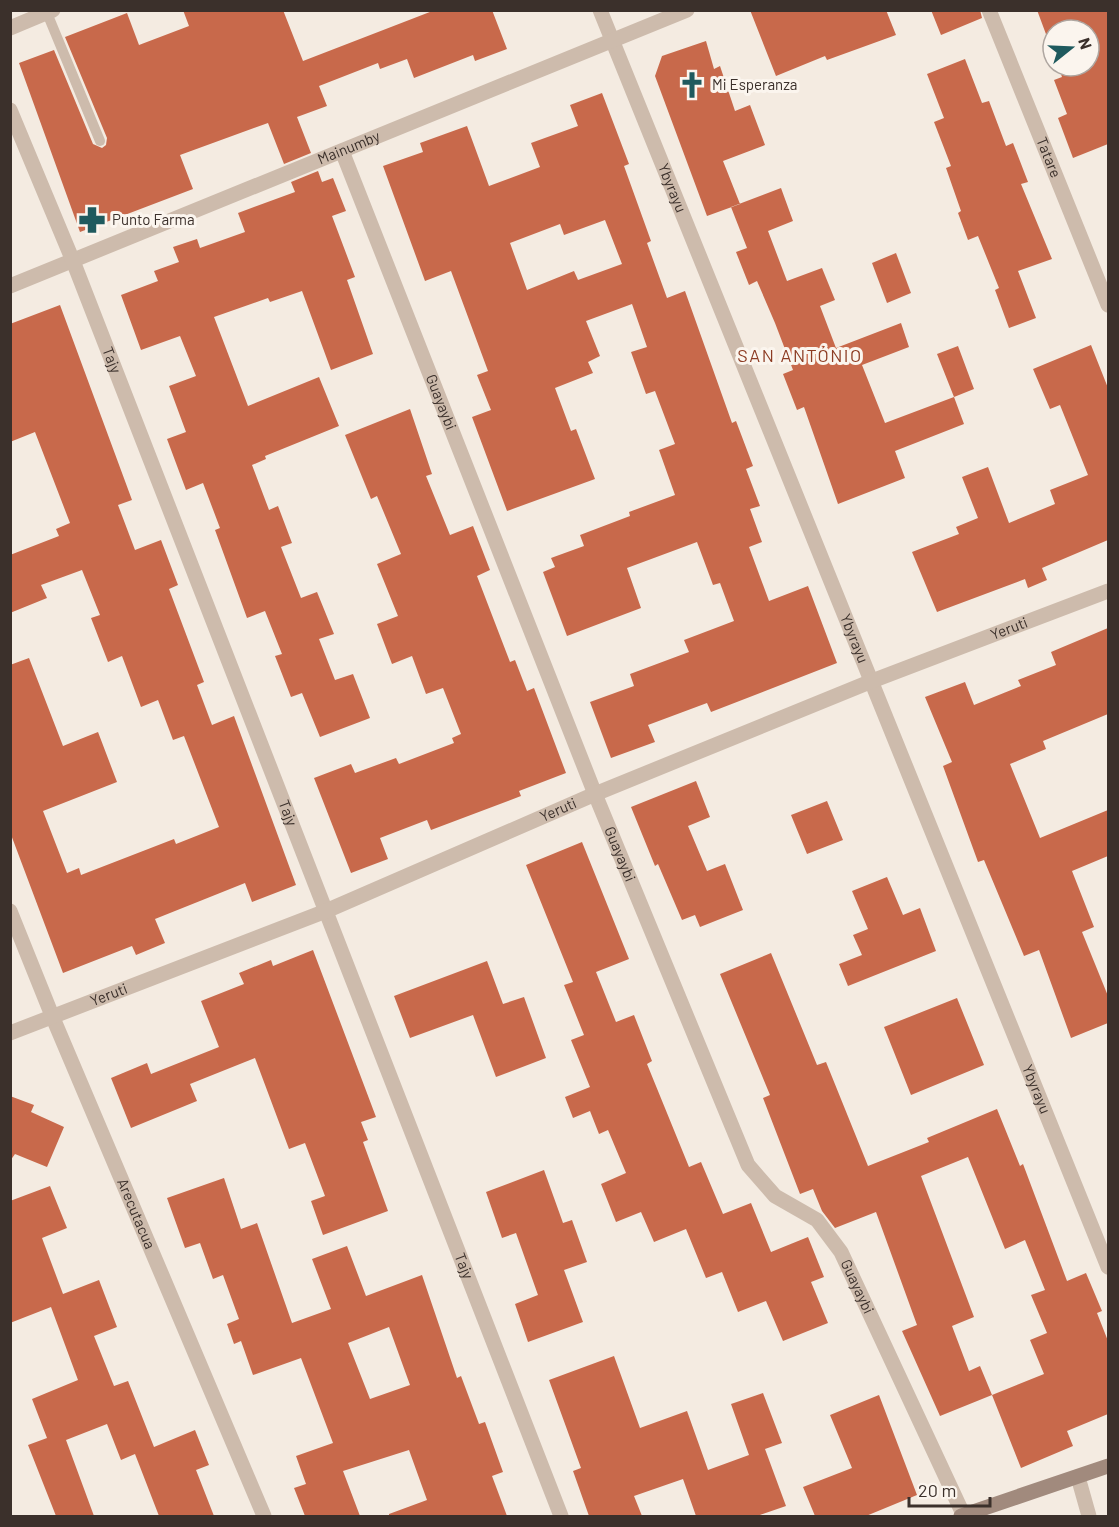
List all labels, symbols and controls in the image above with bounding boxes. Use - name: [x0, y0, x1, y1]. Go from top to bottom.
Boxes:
- north arrow: [1041, 18, 1101, 78]
- text: N: [1075, 35, 1096, 51]
- church icon: Mi Esperanza: [677, 70, 707, 100]
- place label: Mi Esperanza: [712, 75, 798, 93]
- street label: Mainumby: [315, 126, 382, 168]
- street label: Tatare: [1033, 134, 1066, 180]
- street label: Ybyrayu: [655, 160, 691, 215]
- pharmacy icon: Punto Farma: [77, 205, 107, 235]
- place label: Punto Farma: [112, 210, 195, 228]
- street label: Tajy: [99, 344, 126, 376]
- district label: SAN ANTÓNIO: [737, 344, 863, 366]
- street label: Guayaybi: [423, 372, 461, 432]
- street label: Ybyrayu: [837, 611, 873, 665]
- street label: Yeruti: [988, 613, 1030, 643]
- street label: Yeruti: [537, 793, 579, 825]
- street label: Tajy: [275, 797, 302, 828]
- street label: Guayaybi: [601, 823, 640, 884]
- street label: Yeruti: [87, 979, 130, 1009]
- street label: Ybyrayu: [1019, 1062, 1055, 1116]
- street label: Arecutacua: [114, 1175, 160, 1251]
- street label: Tajy: [452, 1250, 478, 1281]
- street label: Guayaybi: [838, 1256, 878, 1316]
- scale bar: [909, 1470, 990, 1508]
- text: 20 m: [918, 1479, 956, 1501]

